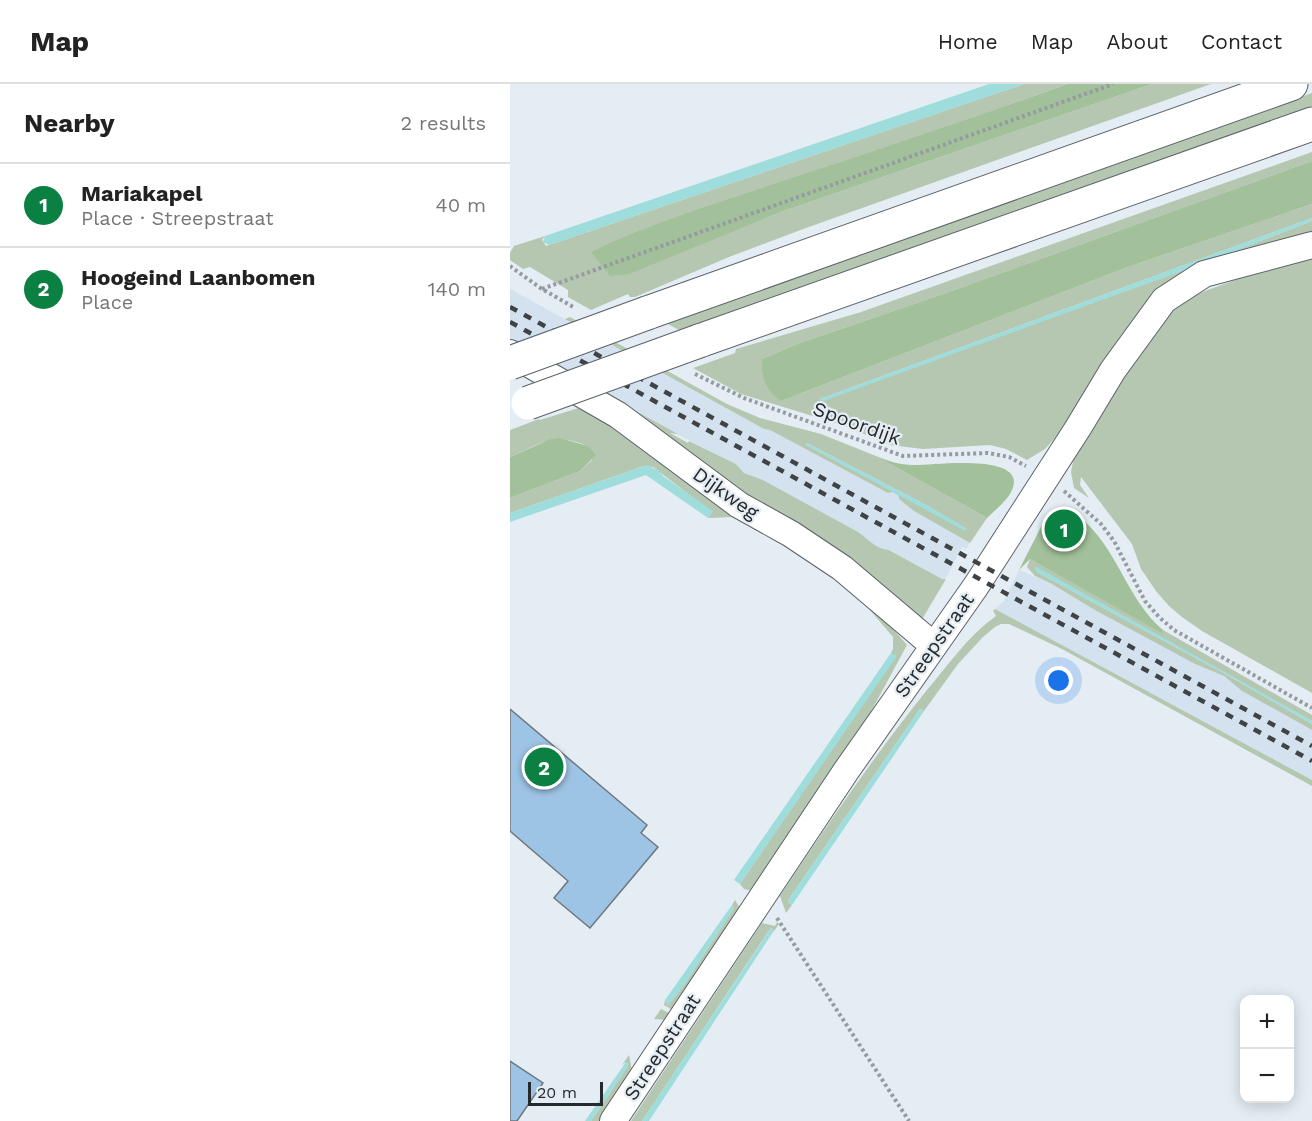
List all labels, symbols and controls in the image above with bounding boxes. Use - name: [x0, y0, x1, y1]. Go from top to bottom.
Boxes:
- text: Map: [30, 25, 89, 58]
- text: Home: [938, 29, 998, 54]
- text: Map: [1031, 29, 1074, 54]
- text: About: [1107, 29, 1168, 54]
- text: Contact: [1201, 29, 1282, 54]
- text: Nearby: [24, 108, 115, 138]
- text: 2 results: [401, 111, 486, 135]
- text: Mariakapel: [81, 181, 202, 206]
- text: 1: [39, 193, 48, 217]
- text: 40 m: [435, 193, 486, 217]
- text: Place · Streepstraat: [81, 206, 274, 230]
- text: Hoogeind Laanbomen: [81, 265, 315, 290]
- text: 2: [38, 277, 49, 301]
- text: 140 m: [428, 277, 486, 301]
- text: Place: [81, 290, 133, 314]
- street label: Spoordijk: [810, 396, 904, 450]
- street label: Dijkweg: [688, 462, 764, 525]
- pin: 1: [1044, 506, 1084, 552]
- street label: Streepstraat: [889, 588, 979, 702]
- your location: [1044, 666, 1073, 695]
- pin: 2: [525, 744, 564, 790]
- street label: Streepstraat: [619, 989, 706, 1105]
- map controls: [1240, 995, 1294, 1103]
- button: +: [1240, 995, 1294, 1049]
- button: −: [1240, 1049, 1294, 1103]
- scale bar: [528, 1079, 603, 1106]
- text: 20 m: [537, 1083, 577, 1102]

